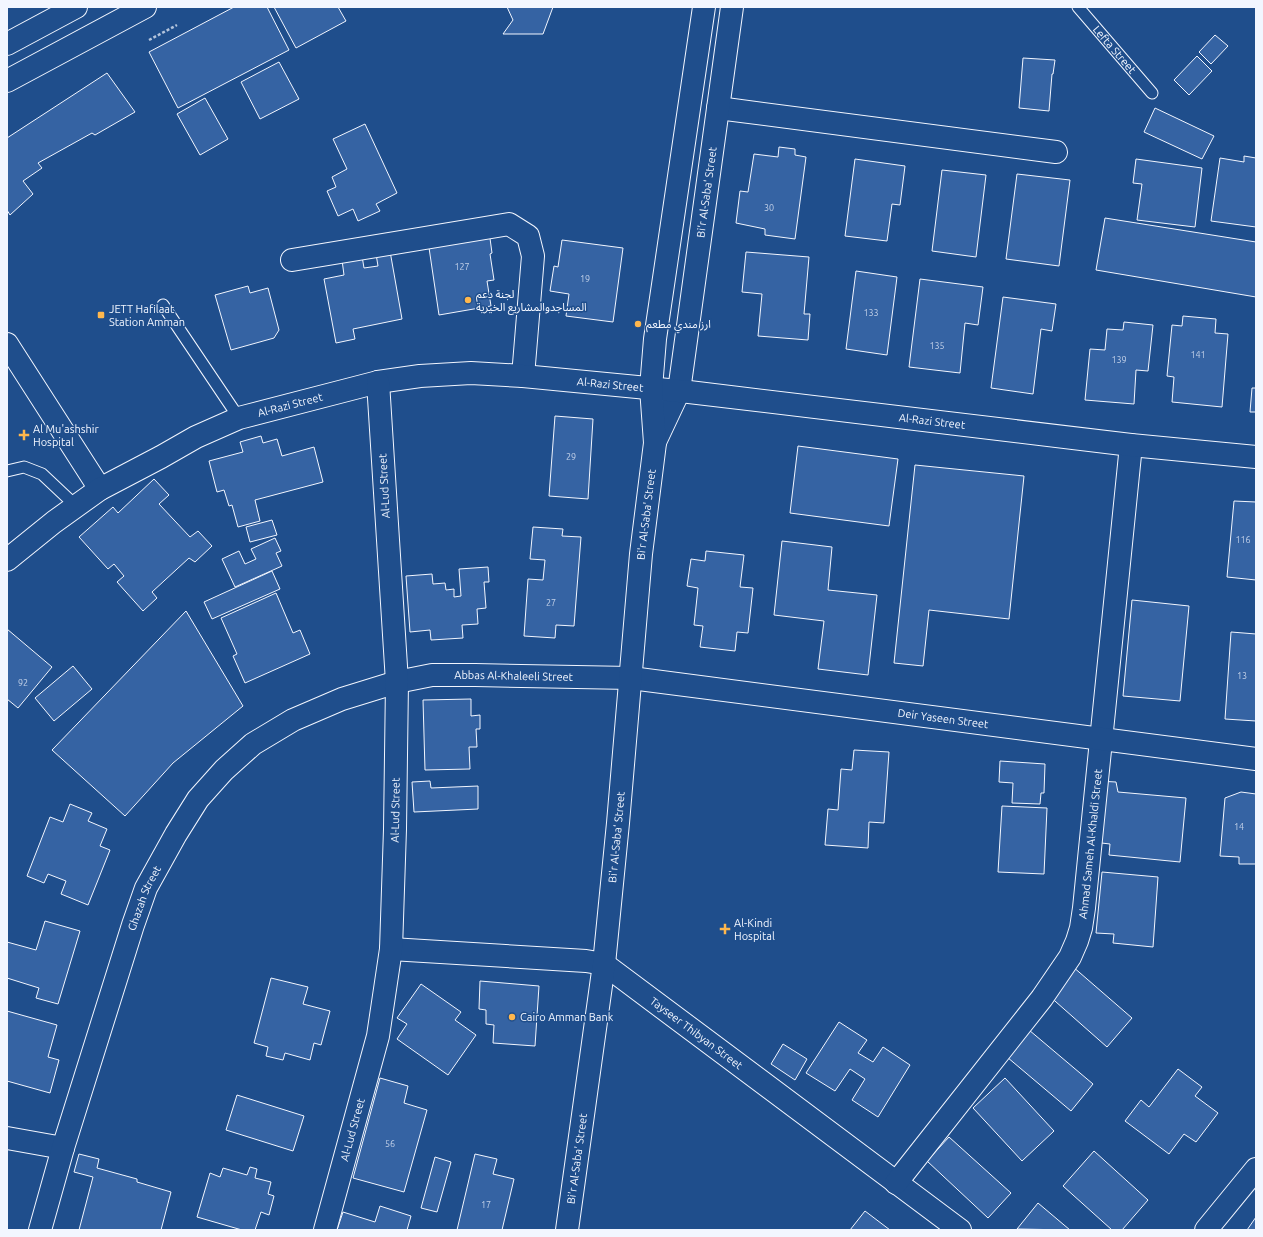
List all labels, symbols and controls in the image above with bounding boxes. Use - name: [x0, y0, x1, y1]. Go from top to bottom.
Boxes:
- street label: Lefta Street: [1091, 23, 1139, 76]
- street label: Bi'r Al-Saba' Street: [694, 145, 719, 238]
- house number: 30: [764, 203, 774, 213]
- house number: 127: [454, 262, 470, 272]
- house number: 19: [580, 274, 590, 284]
- place label: لجنة دعم المساجدوالمشاريع الخيرية: [476, 288, 587, 315]
- marker: لجنة دعم المساجدوالمشاريع الخيرية: [463, 295, 473, 305]
- place label: JETT Hafilaat Station Amman: [109, 303, 185, 328]
- house number: 133: [863, 308, 879, 318]
- marker: JETT Hafilaat Station Amman: [96, 310, 106, 320]
- place label: ارز مندي مطعم: [646, 318, 711, 334]
- marker: ارز مندي مطعم: [633, 319, 643, 329]
- house number: 135: [929, 341, 945, 351]
- house number: 141: [1190, 350, 1206, 360]
- house number: 139: [1111, 355, 1127, 365]
- street label: Al-Razi Street: [576, 375, 645, 394]
- street label: Al-Razi Street: [256, 390, 325, 419]
- street label: Al-Razi Street: [898, 411, 967, 431]
- place label: Al Mu'ashshir Hospital: [33, 423, 99, 448]
- marker: Al Mu'ashshir Hospital: [18, 429, 30, 441]
- house number: 29: [566, 452, 576, 462]
- street label: Al-Lud Street: [376, 453, 392, 519]
- street label: Bi'r Al-Saba' Street: [635, 468, 658, 561]
- house number: 116: [1235, 535, 1251, 545]
- house number: 27: [546, 598, 556, 608]
- street label: Abbas Al-Khaleeli Street: [454, 669, 574, 683]
- house number: 13: [1237, 671, 1247, 681]
- house number: 92: [18, 678, 28, 688]
- street label: Deir Yaseen Street: [897, 707, 990, 730]
- street label: Ahmad Sameh Al-Khaldi Street: [1076, 768, 1104, 920]
- street label: Al-Lud Street: [389, 777, 402, 843]
- street label: Bi'r Al-Saba' Street: [606, 790, 627, 883]
- house number: 14: [1234, 822, 1244, 832]
- street label: Ghazah Street: [126, 863, 164, 932]
- place label: Al-Kindi Hospital: [734, 917, 775, 942]
- marker: Al-Kindi Hospital: [719, 923, 731, 935]
- street label: Tayseer Thibyan Street: [648, 995, 746, 1072]
- place label: Cairo Amman Bank: [520, 1011, 614, 1023]
- marker: Cairo Amman Bank: [507, 1012, 517, 1022]
- street label: Al-Lud Street: [338, 1096, 367, 1163]
- street label: Bi'r Al-Saba' Street: [565, 1112, 589, 1205]
- house number: 56: [385, 1139, 395, 1149]
- house number: 17: [481, 1200, 491, 1210]

